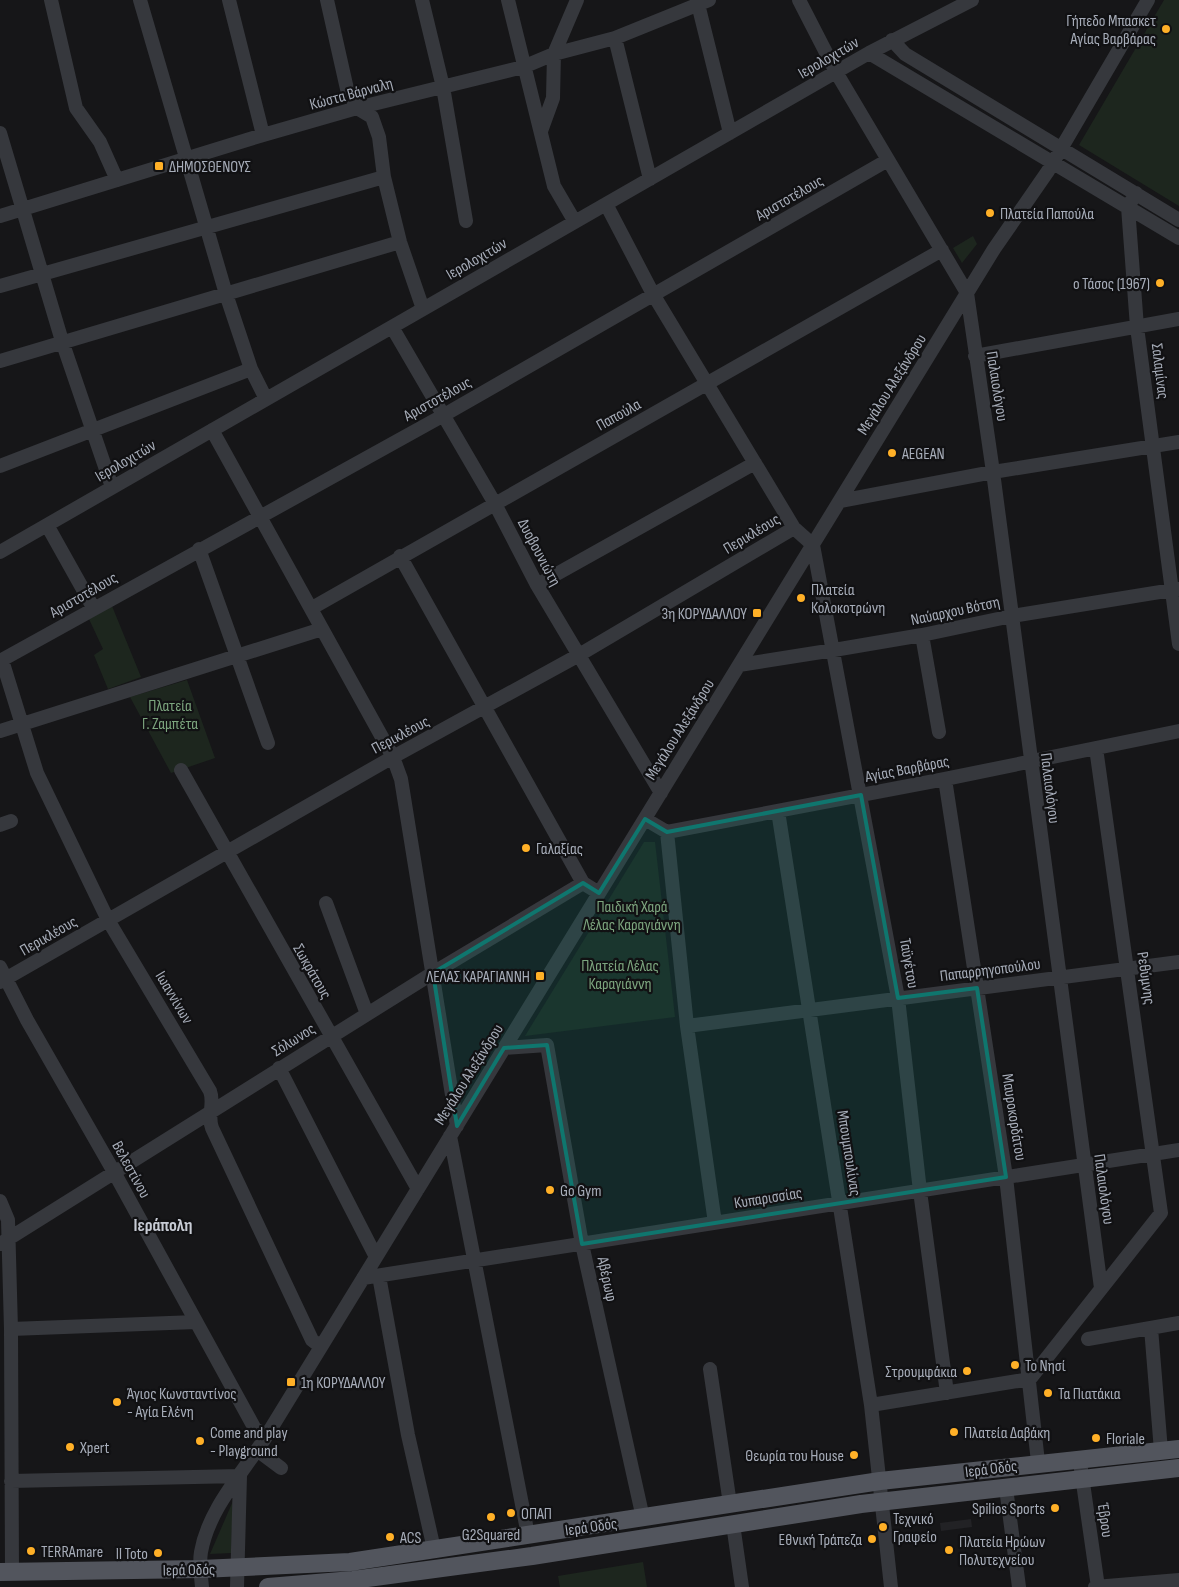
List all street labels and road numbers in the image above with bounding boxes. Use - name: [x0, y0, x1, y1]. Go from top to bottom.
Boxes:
- street label: Ιερολοχιτών: [795, 33, 863, 83]
- street label: Κώστα Βάρναλη: [308, 74, 395, 115]
- street label: Αριστοτέλους: [752, 171, 827, 226]
- street label: Ιερολοχιτών: [443, 234, 511, 284]
- street label: Μεγάλου Αλεξάνδρου: [854, 331, 931, 439]
- street label: Σαλαμίνας: [1147, 342, 1172, 400]
- street label: Παλαιολόγου: [982, 350, 1011, 423]
- street label: Αριστοτέλους: [400, 373, 475, 426]
- street label: Παπούλα: [593, 395, 645, 435]
- street label: Ιερολοχιτών: [92, 436, 160, 486]
- street label: Περικλέους: [720, 510, 784, 559]
- street label: Δυοβουνιώτη: [513, 516, 564, 590]
- street label: Αριστοτέλους: [46, 568, 121, 623]
- street label: Ναύαρχου Βότση: [909, 593, 1002, 630]
- street label: Μεγάλου Αλεξάνδρου: [642, 676, 719, 784]
- street label: Περικλέους: [368, 712, 433, 758]
- street label: Αγίας Βαρβάρας: [863, 752, 951, 787]
- street label: Παλαιολόγου: [1036, 752, 1063, 825]
- street label: Περικλέους: [17, 912, 81, 960]
- street label: Ταϋγέτου: [895, 937, 922, 990]
- street label: Σωκράτους: [288, 941, 335, 1003]
- street label: Ρεθύμνης: [1132, 951, 1159, 1006]
- street label: Παπαρρηγοπούλου: [939, 955, 1042, 986]
- street label: Ιωαννίνων: [151, 968, 197, 1027]
- street label: Σόλωνος: [269, 1020, 319, 1061]
- street label: Μεγάλου Αλεξάνδρου: [431, 1021, 508, 1129]
- street label: Μαυροκορδάτου: [997, 1072, 1030, 1162]
- street label: Μπουμπουλίνας: [832, 1109, 865, 1197]
- street label: Βελεστίνου: [107, 1138, 154, 1201]
- street label: Παλαιολόγου: [1089, 1153, 1118, 1226]
- street label: Κυπαρισσίας: [733, 1184, 804, 1213]
- street label: Αβέρωφ: [592, 1254, 621, 1303]
- street label: Ιερά Οδός: [964, 1457, 1018, 1482]
- street label: Έβρου: [1093, 1501, 1116, 1539]
- street label: Ιερά Οδός: [564, 1514, 619, 1541]
- street label: Ιερά Οδός: [163, 1561, 215, 1580]

